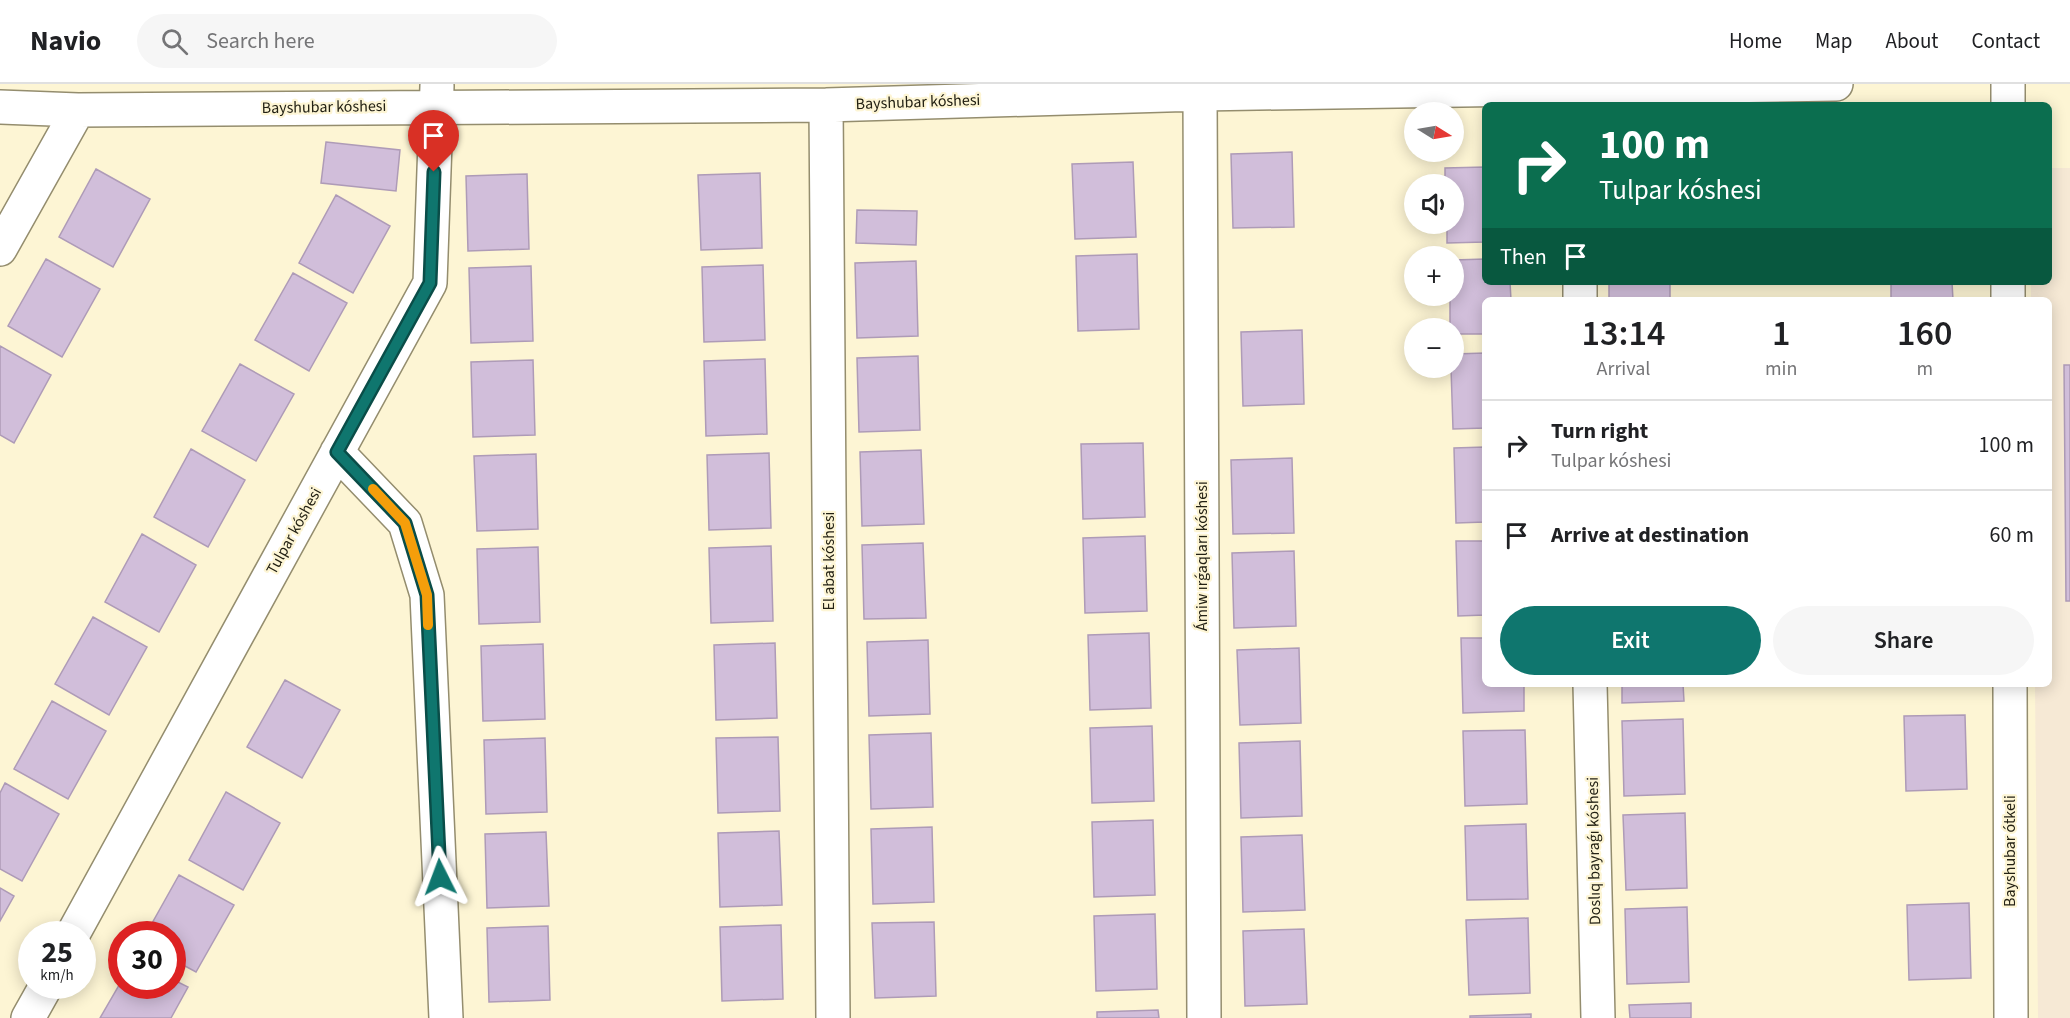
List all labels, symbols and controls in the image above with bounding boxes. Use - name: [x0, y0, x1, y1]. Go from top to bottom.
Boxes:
- search box: [137, 14, 557, 68]
- text: Navio: [30, 21, 101, 61]
- icon: search: [158, 25, 191, 58]
- text: Search here: [206, 25, 315, 57]
- text: Home: [1729, 26, 1782, 56]
- text: Map: [1815, 26, 1853, 56]
- text: About: [1886, 26, 1938, 56]
- text: Contact: [1971, 26, 2040, 56]
- street label: Bayshubar kóshesi: [855, 89, 981, 115]
- street label: Bayshubar kóshesi: [261, 95, 387, 119]
- north arrow: [1404, 102, 1464, 162]
- map controls: [1404, 102, 1464, 378]
- pin: [408, 110, 459, 172]
- text: 100 m: [1599, 115, 1710, 175]
- icon: arrive: [417, 119, 450, 152]
- icon: right: [1500, 126, 1578, 204]
- text: Tulpar kóshesi: [1599, 171, 1762, 210]
- button: sound: [1404, 174, 1464, 234]
- icon: arrive: [1559, 240, 1592, 273]
- text: Then: [1500, 241, 1547, 273]
- button: +: [1404, 246, 1464, 306]
- text: 13:14: [1582, 308, 1665, 359]
- text: 1: [1772, 308, 1790, 359]
- text: 160: [1897, 308, 1952, 359]
- button: −: [1404, 318, 1464, 378]
- text: Arrival: [1597, 355, 1650, 383]
- text: min: [1765, 355, 1797, 383]
- text: m: [1916, 355, 1933, 383]
- text: Turn right: [1551, 415, 1648, 447]
- icon: right: [1500, 429, 1533, 462]
- text: 100 m: [1979, 429, 2034, 461]
- text: Tulpar kóshesi: [1551, 447, 1671, 475]
- street label: Ámiw ırǵaqları kóshesi: [1191, 481, 1213, 631]
- street label: Tulpar kóshesi: [261, 484, 327, 578]
- street label: El abat kóshesi: [818, 511, 840, 611]
- icon: arrive: [1500, 519, 1533, 552]
- text: Arrive at destination: [1551, 519, 1749, 551]
- text: 60 m: [1989, 519, 2034, 551]
- button: Exit: [1500, 606, 1761, 675]
- button: Share: [1773, 606, 2034, 675]
- street label: Doslıq bayraǵı kóshesi: [1582, 777, 1606, 925]
- street label: Bayshubar ótkeli: [1999, 795, 2021, 907]
- position arrow: [408, 845, 472, 909]
- speed limit sign: 30: [108, 921, 186, 999]
- text: 25: [41, 931, 73, 974]
- text: km/h: [40, 965, 74, 986]

